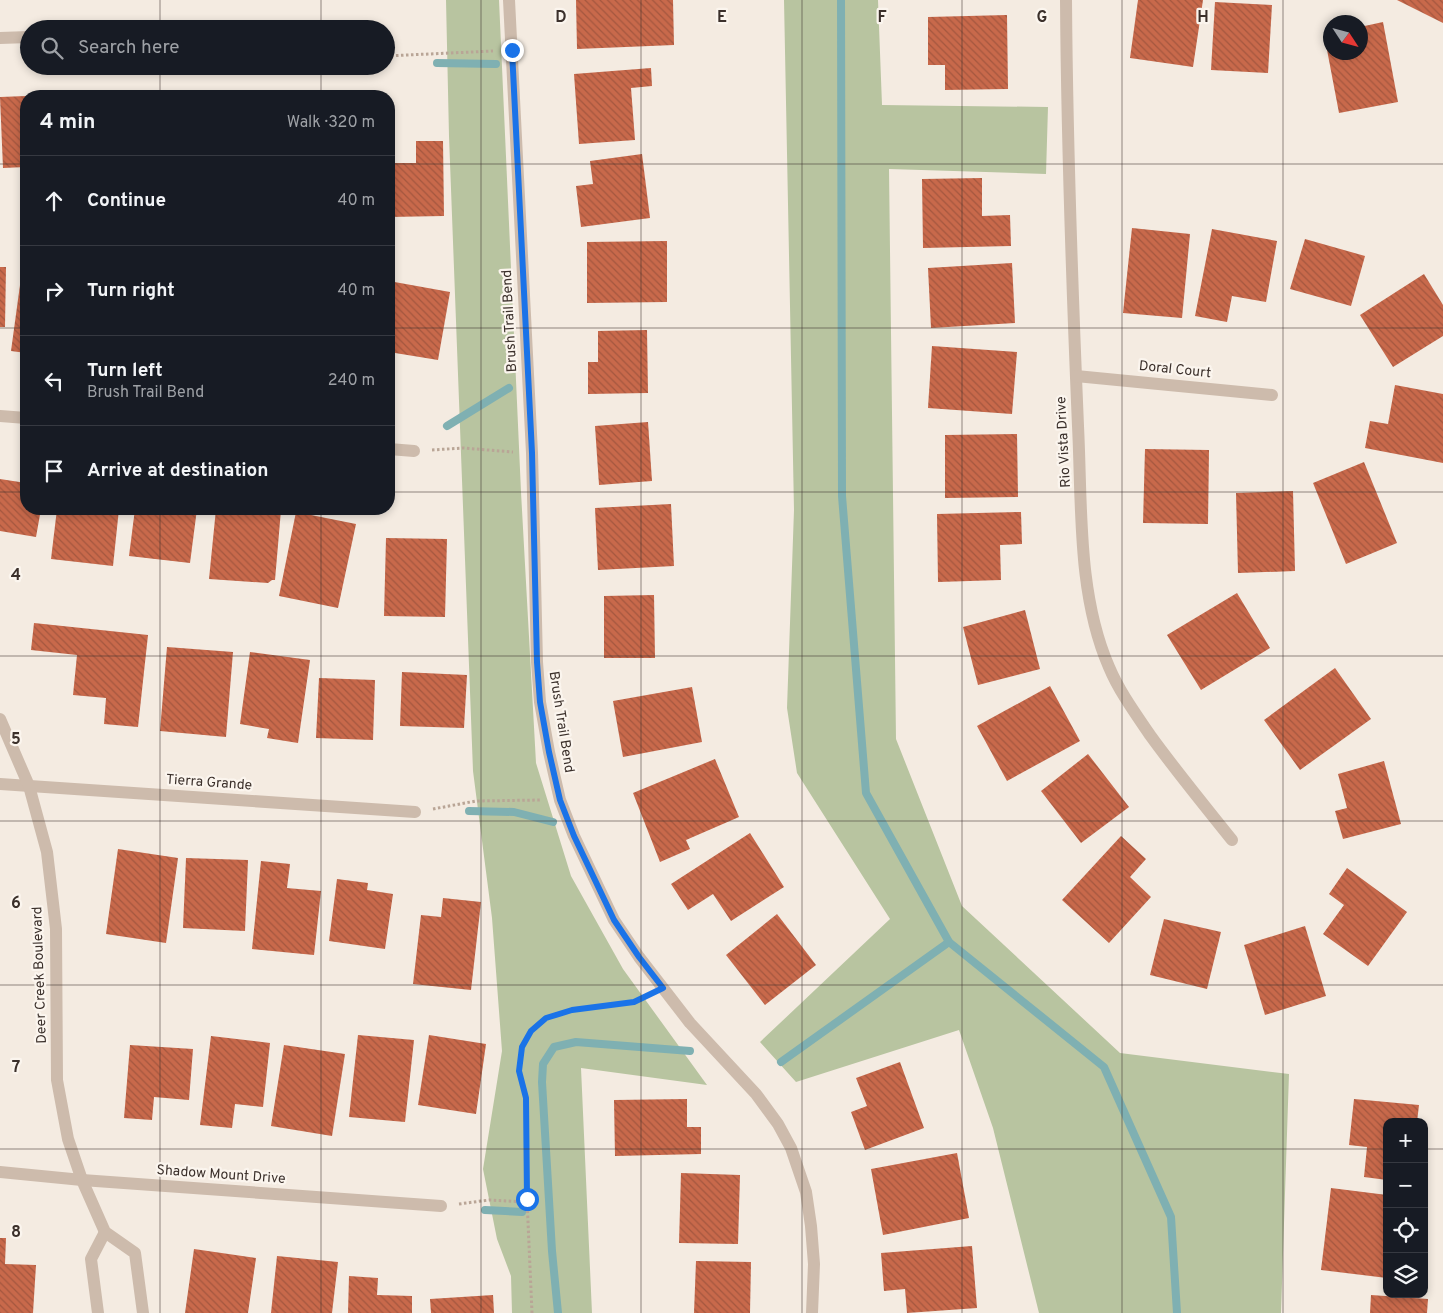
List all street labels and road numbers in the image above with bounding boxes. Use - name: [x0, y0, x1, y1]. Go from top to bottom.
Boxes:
- street label: Brush Trail Bend: [499, 269, 521, 373]
- street label: Doral Court: [1138, 358, 1212, 382]
- street label: Rio Vista Drive: [1053, 396, 1075, 488]
- street label: Brush Trail Bend: [545, 670, 577, 774]
- street label: Tierra Grande: [165, 772, 253, 794]
- street label: Deer Creek Boulevard: [29, 906, 51, 1044]
- street label: Shadow Mount Drive: [156, 1162, 286, 1188]

